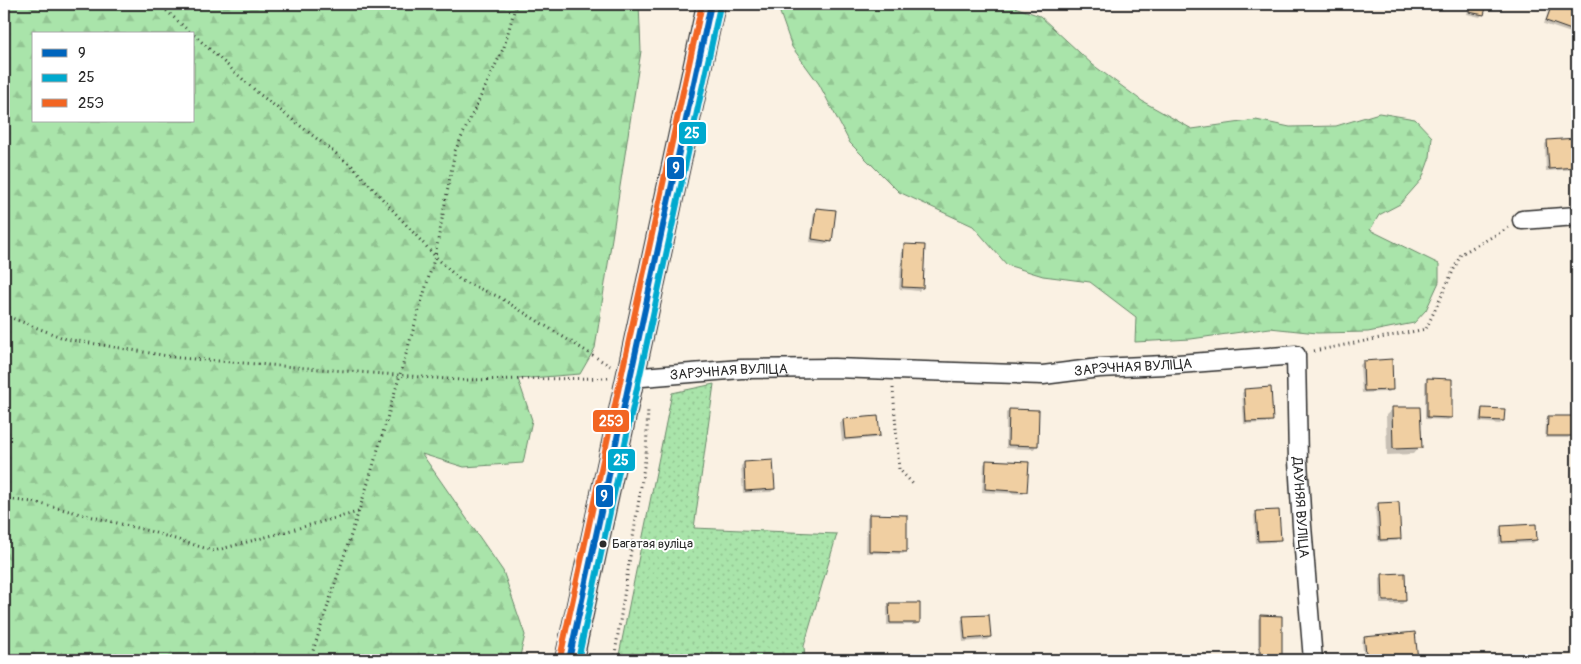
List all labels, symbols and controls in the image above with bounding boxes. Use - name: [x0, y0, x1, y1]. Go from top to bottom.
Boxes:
- legend: [32, 32, 195, 122]
- text: 9: [78, 44, 86, 63]
- text: 25: [78, 68, 95, 87]
- text: 25Э: [78, 94, 104, 113]
- line badge: 25: [678, 121, 707, 145]
- text: 25: [684, 125, 700, 142]
- line badge: 9: [666, 156, 685, 180]
- text: 9: [672, 160, 680, 177]
- street label: ЗАРЭЧНАЯ ВУЛІЦА: [1073, 354, 1193, 380]
- street label: ЗАРЭЧНАЯ ВУЛІЦА: [669, 360, 788, 383]
- line badge: 25Э: [592, 409, 630, 433]
- text: 25Э: [599, 413, 623, 430]
- line badge: 25: [607, 448, 636, 472]
- text: 25: [613, 452, 629, 469]
- street label: ДАЎНЯЯ ВУЛІЦА: [1289, 455, 1313, 559]
- line badge: 9: [595, 484, 614, 508]
- text: 9: [600, 488, 608, 505]
- place label: Багатая вуліца: [612, 536, 693, 552]
- marker: Багатая вуліца: [598, 539, 608, 549]

